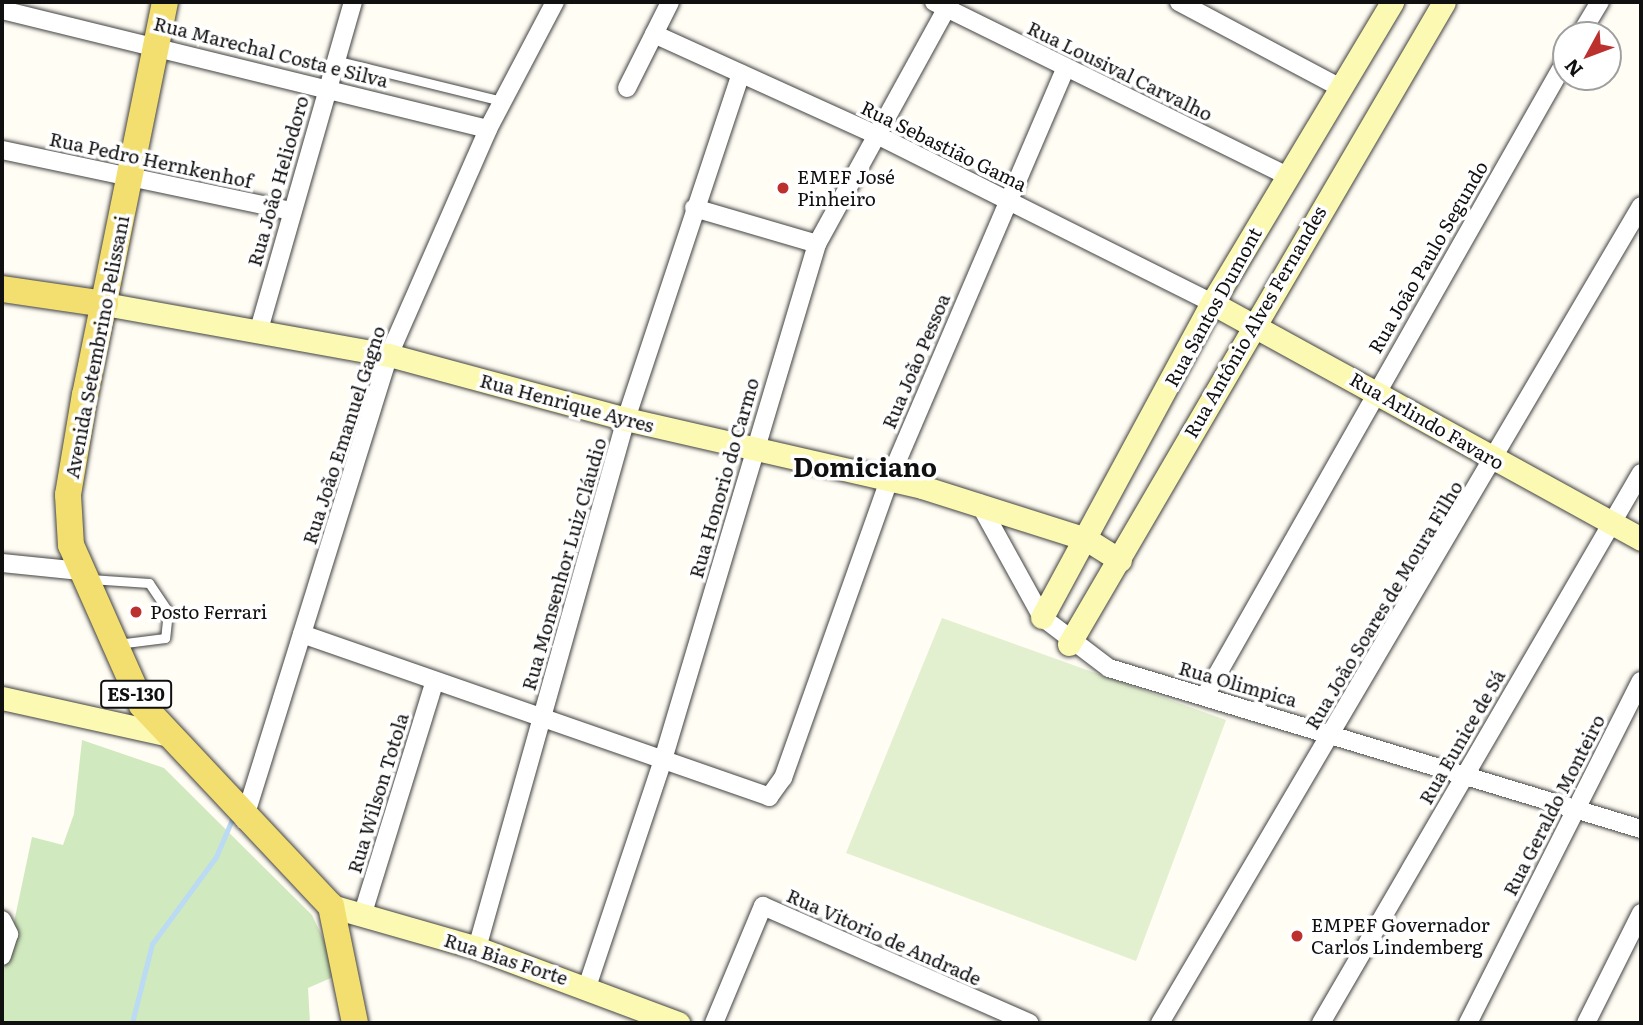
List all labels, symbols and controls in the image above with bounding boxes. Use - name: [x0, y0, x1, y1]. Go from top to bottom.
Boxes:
- street label: Rua Marechal Costa e Silva: [151, 12, 391, 92]
- street label: Rua Lousival Carvalho: [1024, 16, 1216, 126]
- north arrow: [1552, 21, 1622, 91]
- text: N: [1557, 53, 1588, 84]
- street label: Rua João Heliodoro: [243, 93, 313, 269]
- street label: Rua Sebastião Gama: [857, 96, 1031, 196]
- street label: Rua Pedro Hernkenhof: [47, 127, 255, 193]
- street label: Rua João Paulo Segundo: [1364, 157, 1492, 357]
- place label: EMEF José Pinheiro: [797, 166, 895, 210]
- marker: EMEF José Pinheiro: [775, 180, 791, 196]
- street label: Rua Antônio Alves Fernandes: [1179, 202, 1331, 442]
- street label: Avenida Setembrino Pelissani: [60, 214, 134, 480]
- street label: Rua Santos Dumont: [1160, 223, 1266, 391]
- street label: Rua João Pessoa: [877, 290, 955, 432]
- street label: Rua João Emanuel Gagno: [298, 323, 390, 547]
- street label: Rua Arlindo Favaro: [1346, 368, 1508, 474]
- street label: Rua Henrique Ayres: [477, 369, 657, 437]
- street label: Rua Honorio do Carmo: [684, 375, 764, 581]
- street label: Rua Monsenhor Luiz Cláudio: [517, 435, 611, 693]
- district label: Domiciano: [793, 450, 937, 482]
- street label: Rua João Soares de Moura Filho: [1301, 477, 1467, 733]
- place label: Posto Ferrari: [150, 601, 267, 623]
- marker: Posto Ferrari: [128, 604, 144, 620]
- street label: Rua Olimpica: [1176, 656, 1300, 712]
- street label: Rua Eunice de Sá: [1414, 666, 1510, 808]
- road number: ES-130: [99, 680, 173, 708]
- street label: Rua Wilson Totola: [343, 710, 413, 876]
- street label: Rua Geraldo Monteiro: [1498, 711, 1610, 899]
- street label: Rua Vitorio de Andrade: [783, 884, 985, 990]
- place label: EMPEF Governador Carlos Lindemberg: [1311, 914, 1490, 958]
- street label: Rua Bias Forte: [441, 928, 571, 990]
- marker: EMPEF Governador Carlos Lindemberg: [1289, 928, 1305, 944]

